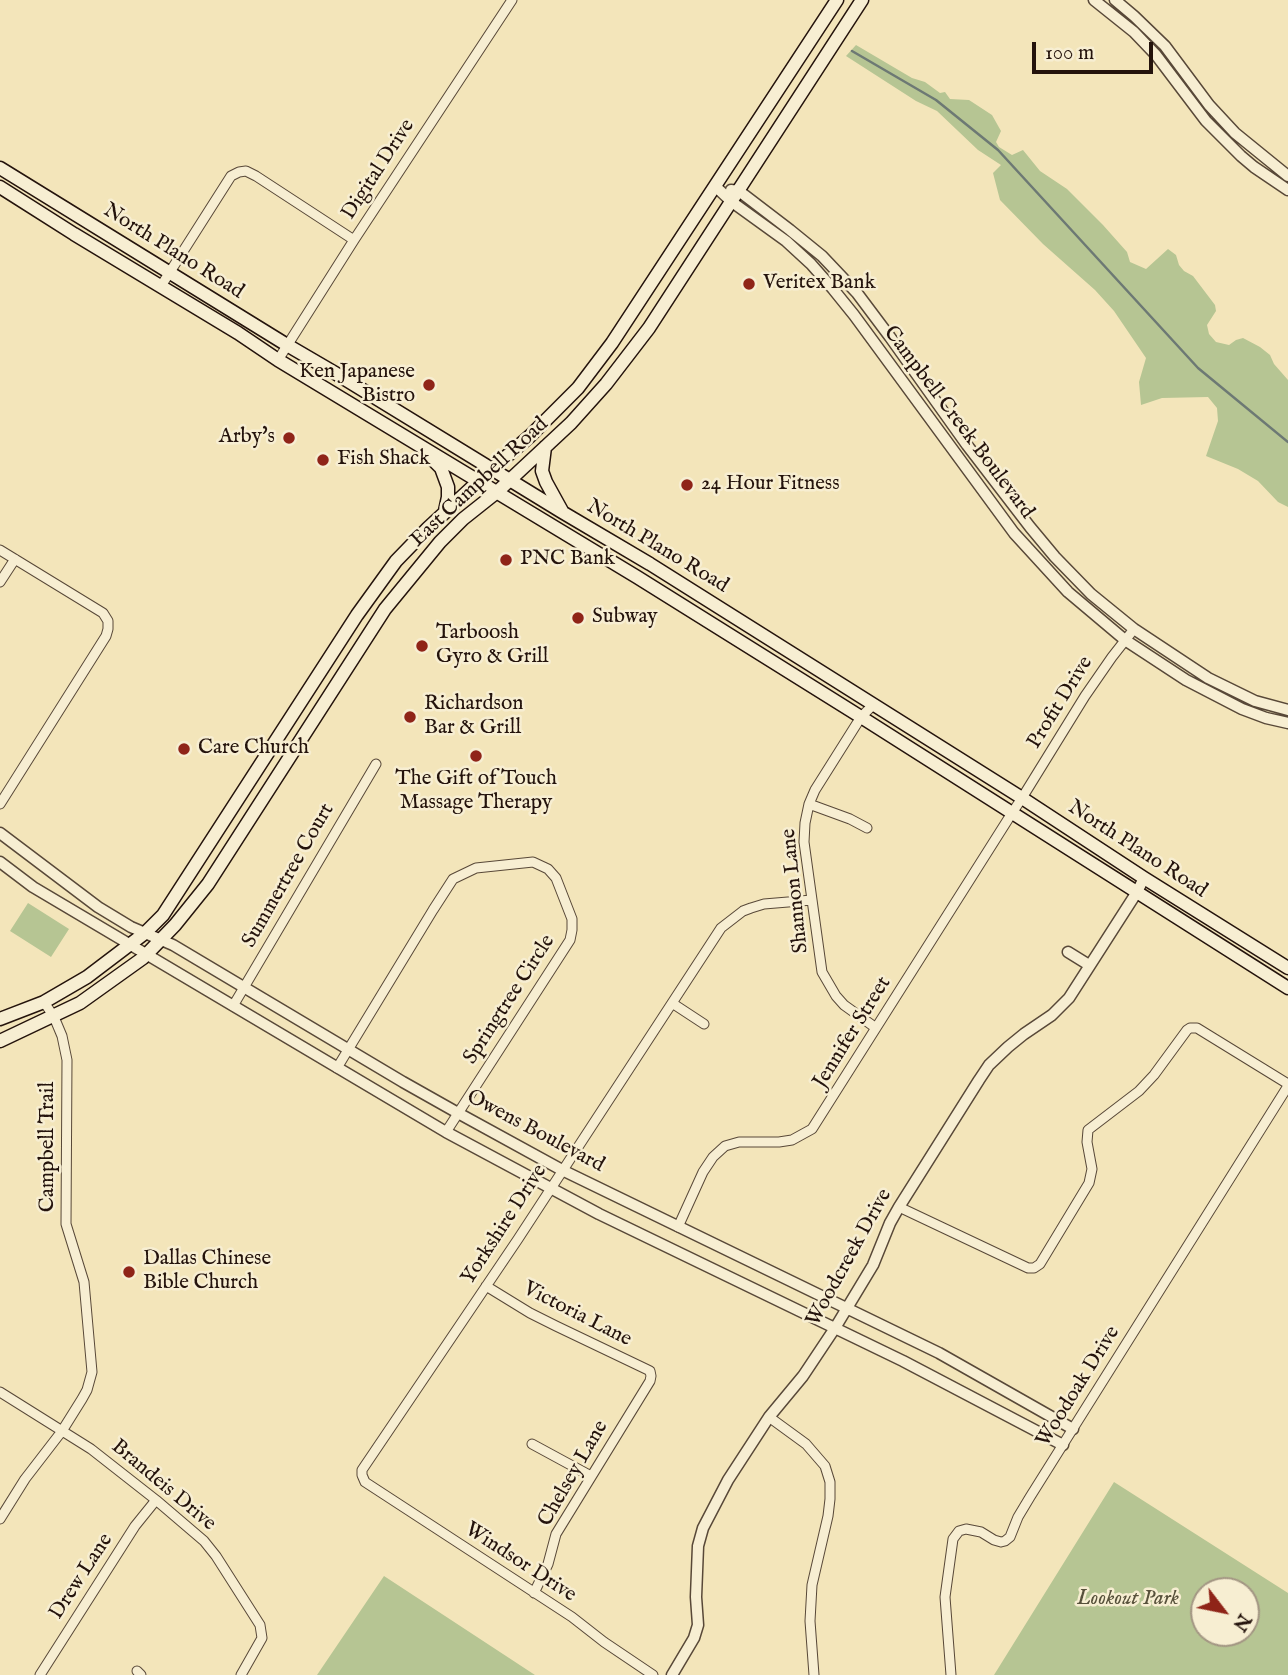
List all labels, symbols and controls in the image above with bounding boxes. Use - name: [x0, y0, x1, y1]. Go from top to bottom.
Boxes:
- scale bar: [1036, 28, 1157, 72]
- text: 100 m: [1045, 40, 1094, 67]
- street label: Digital Drive: [337, 115, 421, 225]
- street label: North Plano Road: [98, 199, 248, 305]
- place label: Veritex Bank: [763, 271, 876, 297]
- marker: Veritex Bank: [741, 276, 757, 292]
- street label: Campbell Creek Boulevard: [877, 322, 1039, 524]
- place label: Ken Japanese Bistro: [299, 360, 415, 410]
- marker: Ken Japanese Bistro: [421, 377, 437, 393]
- street label: East Campbell Road: [406, 413, 554, 553]
- place label: Arby's: [219, 425, 275, 451]
- marker: Arby's: [281, 430, 297, 446]
- place label: Fish Shack: [337, 447, 430, 473]
- marker: Fish Shack: [315, 452, 331, 468]
- place label: 24 Hour Fitness: [701, 472, 840, 498]
- marker: 24 Hour Fitness: [679, 477, 695, 493]
- street label: North Plano Road: [581, 495, 733, 599]
- place label: PNC Bank: [520, 547, 615, 573]
- marker: PNC Bank: [498, 552, 514, 568]
- place label: Subway: [592, 605, 658, 631]
- marker: Subway: [570, 610, 586, 626]
- place label: Tarboosh Gyro & Grill: [436, 621, 549, 671]
- marker: Tarboosh Gyro & Grill: [414, 638, 430, 654]
- street label: Profit Drive: [1023, 652, 1099, 754]
- place label: Richardson Bar & Grill: [424, 692, 523, 742]
- marker: Richardson Bar & Grill: [402, 709, 418, 725]
- place label: Care Church: [198, 736, 309, 762]
- marker: Care Church: [176, 741, 192, 757]
- marker: The Gift of Touch Massage Therapy: [468, 748, 484, 764]
- place label: The Gift of Touch Massage Therapy: [395, 767, 557, 817]
- street label: North Plano Road: [1063, 796, 1211, 904]
- street label: Summertree Court: [238, 799, 340, 953]
- street label: Shannon Lane: [777, 827, 815, 955]
- street label: Springtree Circle: [459, 930, 561, 1070]
- street label: Jennifer Street: [809, 972, 897, 1094]
- street label: Campbell Trail: [36, 1082, 62, 1212]
- street label: Owens Boulevard: [462, 1085, 608, 1179]
- street label: Yorkshire Drive: [457, 1160, 553, 1290]
- street label: Woodcreek Drive: [802, 1185, 898, 1331]
- place label: Dallas Chinese Bible Church: [143, 1247, 271, 1297]
- marker: Dallas Chinese Bible Church: [121, 1264, 137, 1280]
- street label: Victoria Lane: [518, 1277, 636, 1353]
- street label: Woodoak Drive: [1032, 1322, 1126, 1452]
- street label: Chelsey Lane: [534, 1416, 614, 1532]
- street label: Brandeis Drive: [105, 1435, 221, 1537]
- street label: Windsor Drive: [460, 1518, 580, 1608]
- street label: Drew Lane: [45, 1529, 119, 1625]
- north arrow: [1190, 1577, 1260, 1647]
- park label: Lookout Park: [1077, 1587, 1179, 1613]
- text: N: [1227, 1609, 1256, 1635]

